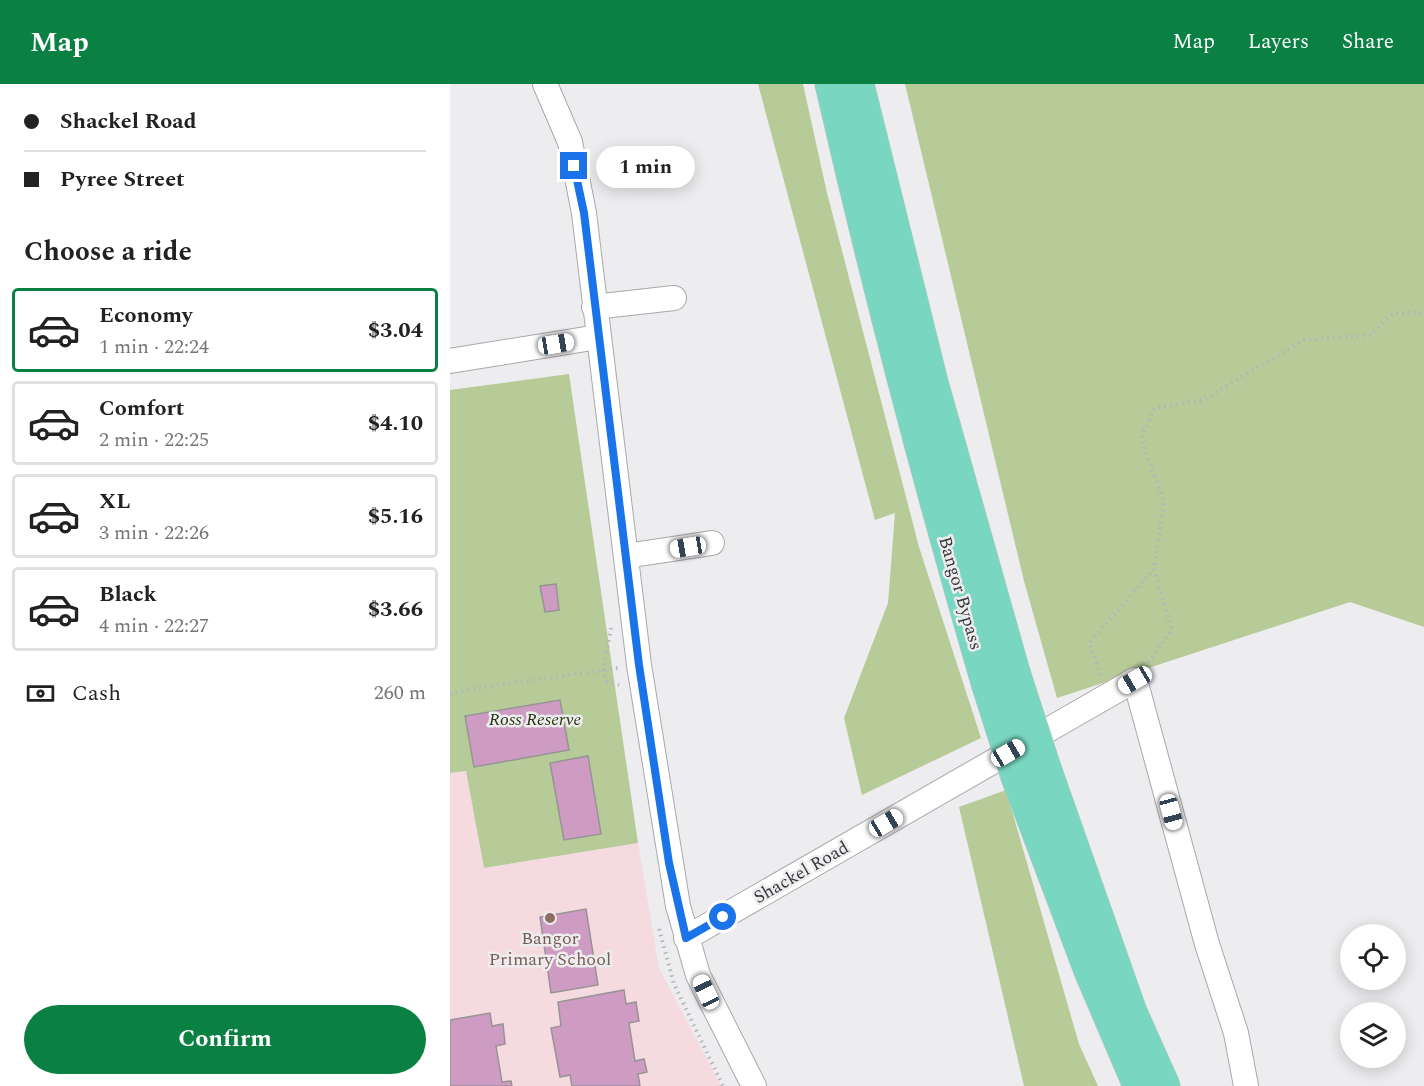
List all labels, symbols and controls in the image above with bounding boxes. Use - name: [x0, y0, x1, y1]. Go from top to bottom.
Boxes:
- text: Map: [30, 21, 89, 64]
- text: Map: [1173, 26, 1215, 58]
- text: Layers: [1248, 26, 1309, 58]
- text: Share: [1342, 26, 1394, 58]
- text: Shackel Road: [60, 105, 197, 138]
- callout: 1 min: [595, 145, 694, 187]
- route end: [560, 152, 587, 179]
- text: 1 min: [619, 152, 672, 182]
- text: Pyree Street: [60, 163, 185, 196]
- text: Choose a ride: [24, 231, 192, 273]
- text: Economy: [99, 299, 192, 332]
- icon: car: [27, 303, 81, 357]
- text: $3.04: [368, 314, 423, 347]
- text: 1 min · 22:24: [99, 332, 209, 362]
- car: [537, 332, 575, 356]
- text: Comfort: [99, 392, 184, 425]
- icon: car: [27, 396, 81, 450]
- text: $4.10: [368, 407, 423, 440]
- text: 2 min · 22:25: [99, 425, 209, 455]
- text: XL: [99, 485, 130, 518]
- icon: car: [27, 489, 81, 543]
- text: $5.16: [368, 500, 423, 533]
- text: 3 min · 22:26: [99, 518, 209, 548]
- street label: Bangor Bypass: [931, 533, 990, 653]
- car: [669, 535, 707, 559]
- text: Black: [99, 578, 157, 611]
- icon: car: [27, 582, 81, 636]
- text: $3.66: [368, 593, 423, 626]
- text: 4 min · 22:27: [99, 611, 209, 641]
- car: [1115, 663, 1155, 697]
- icon: cash: [24, 677, 57, 710]
- text: Cash: [72, 677, 121, 710]
- text: 260 m: [374, 678, 426, 708]
- park label: Ross Reserve: [489, 706, 581, 733]
- car: [988, 736, 1028, 770]
- car: [1158, 792, 1184, 832]
- car: [866, 806, 906, 840]
- street label: Shackel Road: [749, 834, 854, 911]
- route start: [709, 903, 736, 930]
- marker: Bangor Primary School: [543, 911, 557, 925]
- map controls: [1340, 924, 1406, 1068]
- button: locate: [1340, 924, 1406, 990]
- place label: Bangor Primary School: [489, 925, 611, 973]
- car: [690, 972, 722, 1012]
- button: layers: [1340, 1002, 1406, 1068]
- button: Confirm: [24, 1005, 426, 1074]

